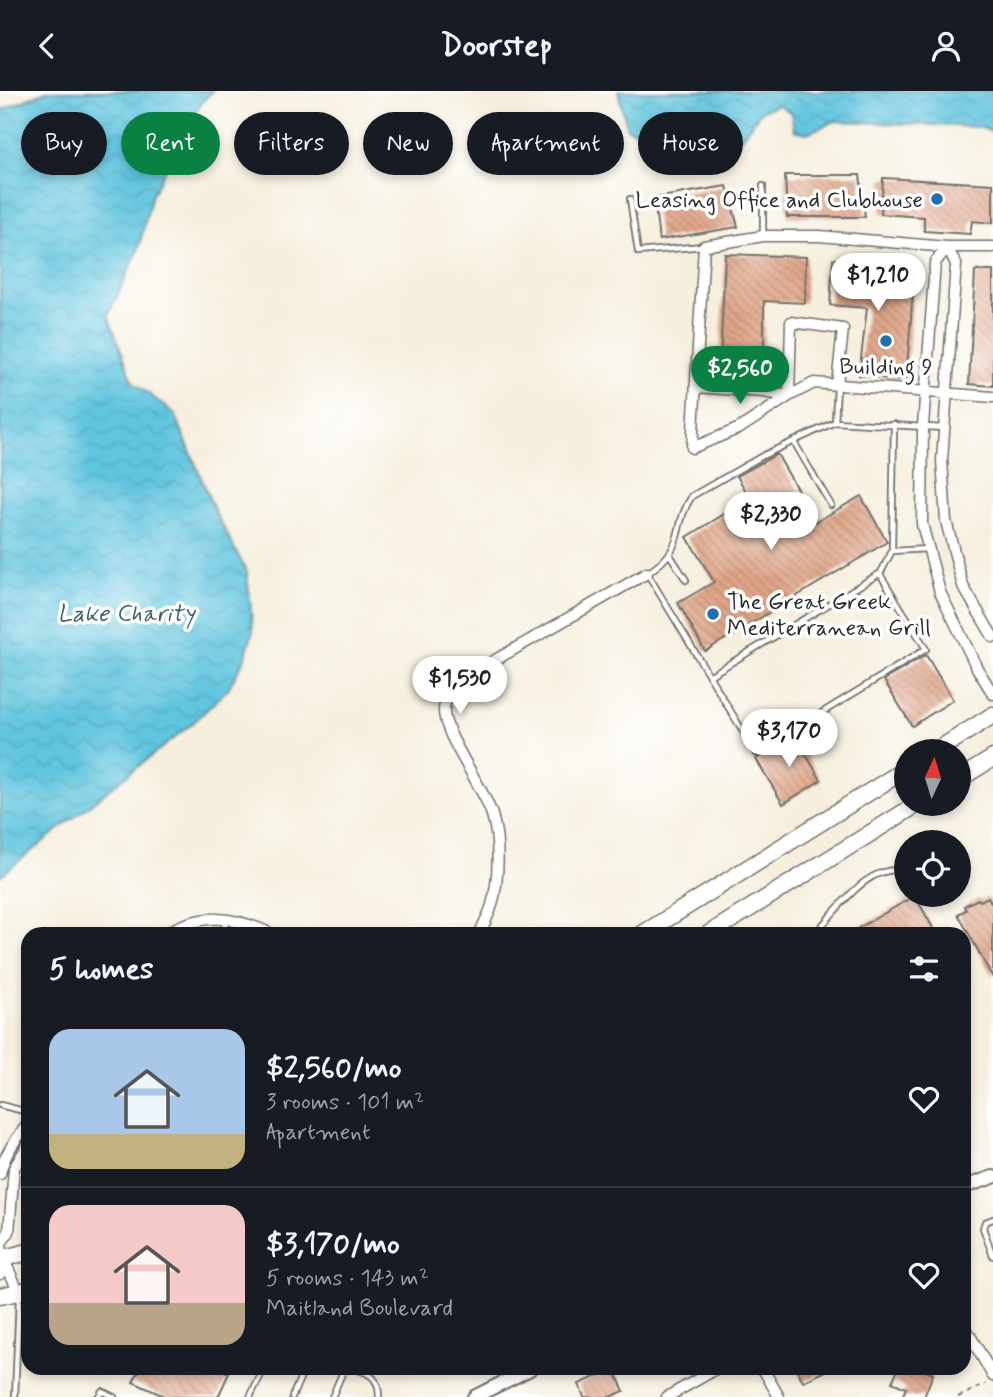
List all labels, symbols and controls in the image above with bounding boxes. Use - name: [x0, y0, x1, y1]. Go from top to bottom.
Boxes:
- text: Doorstep: [441, 25, 552, 67]
- icon: back: [28, 27, 66, 65]
- icon: person: [927, 27, 965, 65]
- chip: Buy: [21, 112, 107, 175]
- chip: Rent: [121, 112, 220, 175]
- chip: Filters: [234, 112, 349, 175]
- chip: New: [363, 112, 453, 175]
- chip: Apartment: [467, 112, 624, 175]
- chip: House: [638, 112, 743, 175]
- place label: Leasing Office and Clubhouse: [636, 186, 923, 216]
- marker: Leasing Office and Clubhouse: [929, 191, 945, 207]
- pin: $1,210: [821, 253, 935, 313]
- text: $1,210: [847, 261, 909, 291]
- marker: Building 9: [878, 333, 894, 349]
- pin: $2,560: [683, 347, 797, 406]
- place label: Building 9: [839, 353, 933, 385]
- text: $2,560: [707, 354, 773, 384]
- pin: $2,330: [714, 493, 828, 552]
- text: $2,330: [740, 500, 802, 530]
- place label: The Great Greek Mediterranean Grill: [727, 588, 931, 644]
- water label: Lake Charity: [57, 599, 196, 630]
- marker: The Great Greek Mediterranean Grill: [705, 606, 721, 622]
- pin: $1,530: [403, 657, 517, 716]
- text: $1,530: [428, 664, 492, 694]
- pin: $3,170: [732, 709, 846, 769]
- text: $3,170: [757, 717, 821, 747]
- north arrow: [894, 739, 971, 815]
- map controls: [894, 739, 971, 907]
- button: locate: [894, 830, 971, 907]
- text: 5 homes: [49, 950, 154, 989]
- icon: filters: [905, 950, 943, 988]
- text: $2,560/mo: [266, 1049, 402, 1088]
- icon: home: [105, 1057, 189, 1141]
- icon: heart: [905, 1080, 943, 1118]
- text: 3 rooms · 101 m²: [266, 1088, 424, 1118]
- text: Apartment: [266, 1118, 371, 1148]
- text: $3,170/mo: [266, 1225, 400, 1264]
- icon: home: [105, 1233, 189, 1317]
- icon: heart: [905, 1256, 943, 1294]
- text: 5 rooms · 143 m²: [266, 1264, 429, 1294]
- text: Maitland Boulevard: [266, 1294, 453, 1324]

